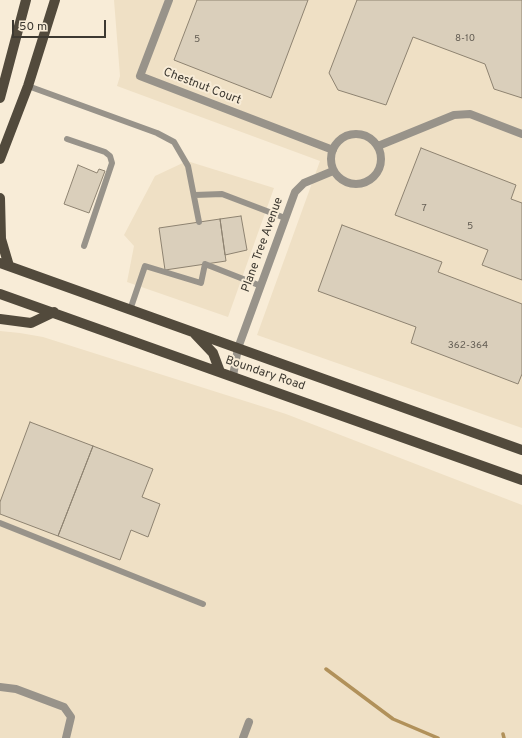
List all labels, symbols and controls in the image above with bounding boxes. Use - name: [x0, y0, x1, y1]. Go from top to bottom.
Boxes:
- scale bar: [14, 12, 108, 38]
- text: 50 m: [19, 19, 47, 35]
- house number: 8-10: [455, 33, 475, 45]
- house number: 5: [194, 34, 200, 46]
- street label: Chestnut Court: [161, 66, 243, 108]
- street label: Plane Tree Avenue: [239, 196, 287, 294]
- house number: 7: [421, 203, 427, 215]
- house number: 5: [467, 221, 473, 233]
- house number: 362-364: [448, 340, 488, 352]
- street label: Boundary Road: [223, 354, 307, 394]

